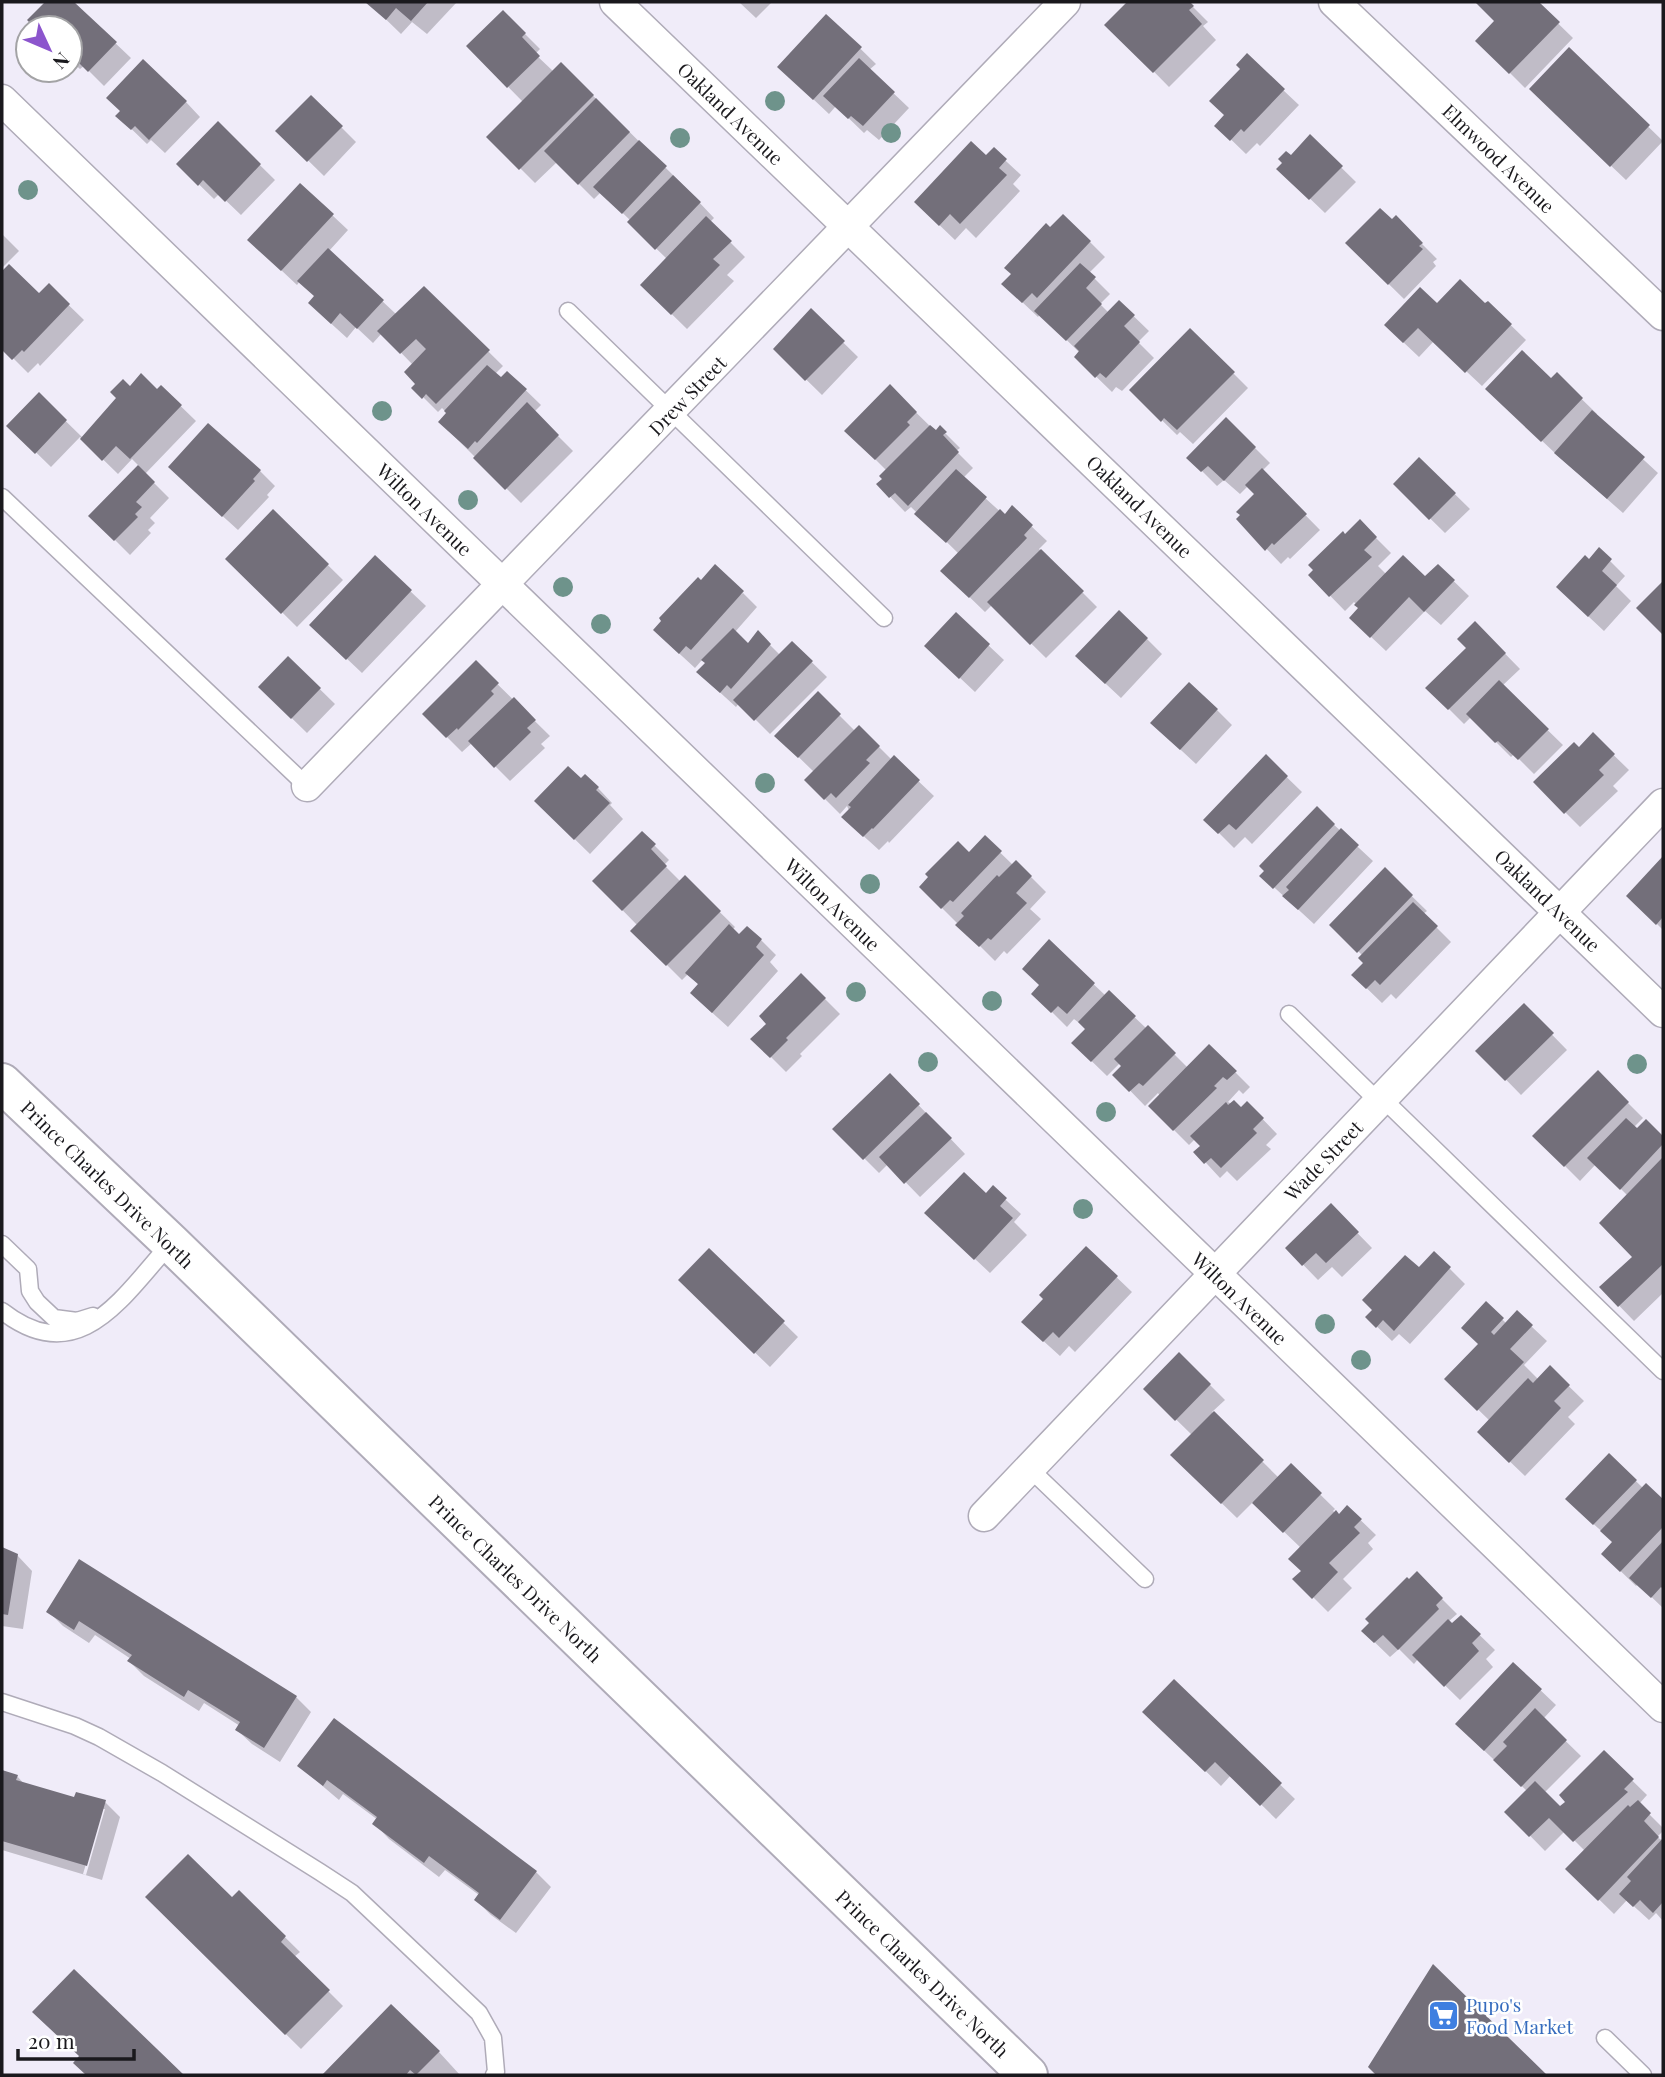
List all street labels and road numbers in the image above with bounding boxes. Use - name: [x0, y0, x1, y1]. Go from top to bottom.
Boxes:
- street label: Oakland Avenue: [673, 56, 789, 170]
- street label: Elmwood Avenue: [1437, 98, 1561, 218]
- street label: Drew Street: [642, 349, 732, 440]
- street label: Oakland Avenue: [1082, 449, 1198, 563]
- street label: Wilton Avenue: [371, 456, 478, 561]
- street label: Oakland Avenue: [1490, 843, 1606, 957]
- street label: Wilton Avenue: [779, 851, 886, 956]
- street label: Prince Charles Drive North: [16, 1094, 200, 1274]
- street label: Wade Street: [1277, 1114, 1368, 1206]
- street label: Wilton Avenue: [1186, 1245, 1293, 1350]
- street label: Prince Charles Drive North: [424, 1488, 608, 1668]
- street label: Prince Charles Drive North: [831, 1883, 1015, 2063]

